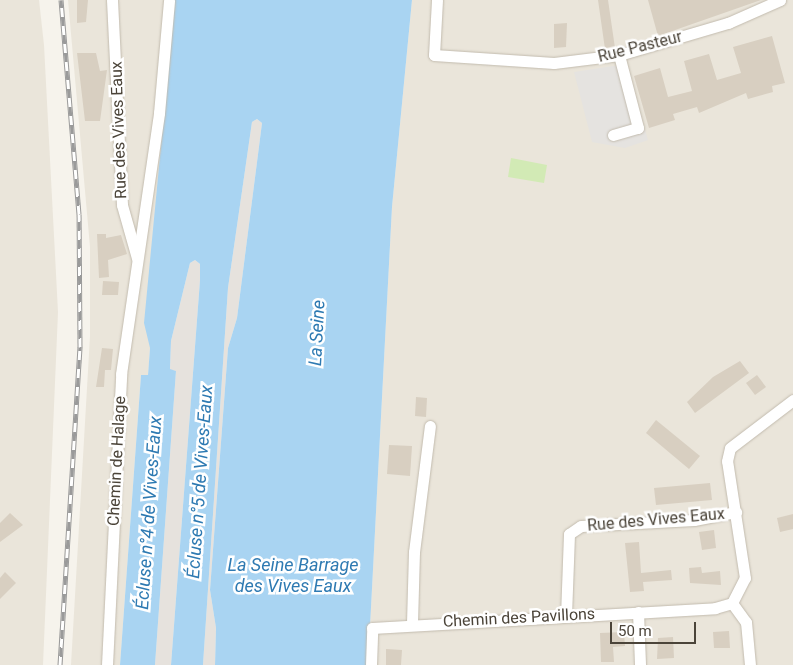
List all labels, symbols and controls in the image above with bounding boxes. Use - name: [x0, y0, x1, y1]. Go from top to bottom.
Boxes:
- street label: Rue Pasteur: [596, 27, 684, 67]
- street label: Rue des Vives Eaux: [107, 61, 131, 199]
- water label: La Seine: [304, 299, 330, 367]
- water label: Écluse n°5 de Vives-Eaux: [182, 385, 218, 579]
- street label: Chemin de Halage: [104, 396, 130, 526]
- water label: Écluse n°4 de Vives-Eaux: [131, 416, 167, 610]
- street label: Rue des Vives Eaux: [586, 504, 726, 536]
- water label: La Seine Barrage des Vives Eaux: [228, 555, 358, 598]
- street label: Chemin des Pavillons: [442, 604, 596, 632]
- scale bar: [613, 612, 699, 644]
- text: 50 m: [618, 622, 652, 640]

